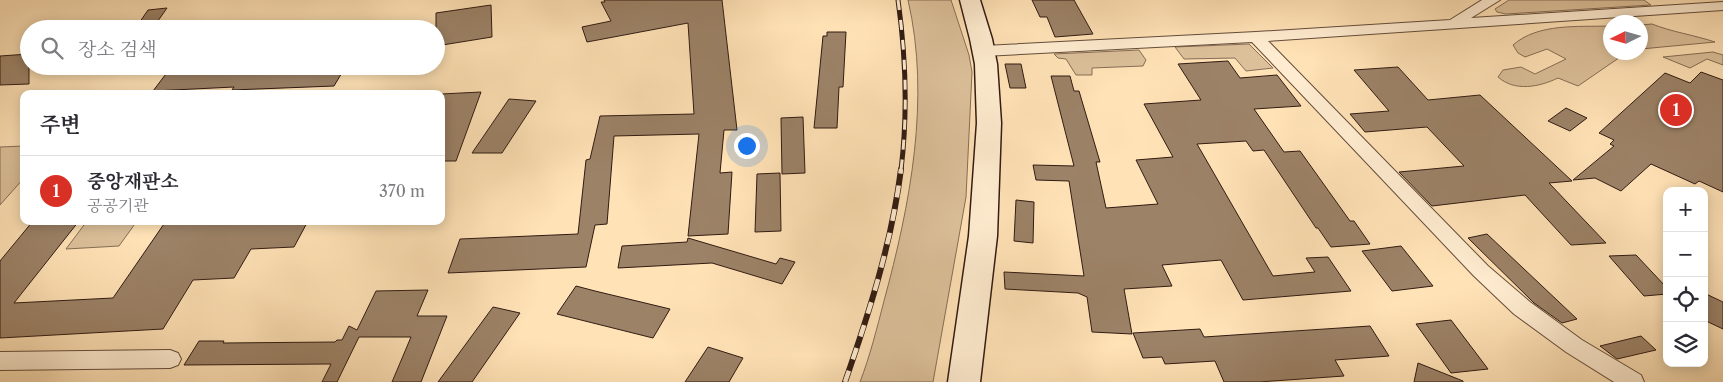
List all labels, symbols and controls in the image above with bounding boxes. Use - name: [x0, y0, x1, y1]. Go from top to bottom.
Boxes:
- north arrow: [1603, 15, 1648, 60]
- search box: [20, 20, 445, 75]
- icon: search: [38, 34, 66, 62]
- text: 장소 검색: [78, 38, 156, 61]
- pin: 1: [1660, 91, 1692, 129]
- text: 주변: [40, 112, 81, 137]
- your location: [734, 133, 760, 159]
- text: 중앙재판소: [87, 170, 179, 193]
- text: 1: [52, 181, 60, 201]
- text: 370 m: [379, 181, 425, 201]
- map controls: [1663, 187, 1708, 367]
- button: +: [1663, 187, 1708, 232]
- text: 공공기관: [87, 195, 149, 215]
- button: −: [1663, 232, 1708, 277]
- button: locate: [1663, 277, 1708, 322]
- button: layers: [1663, 322, 1708, 367]

